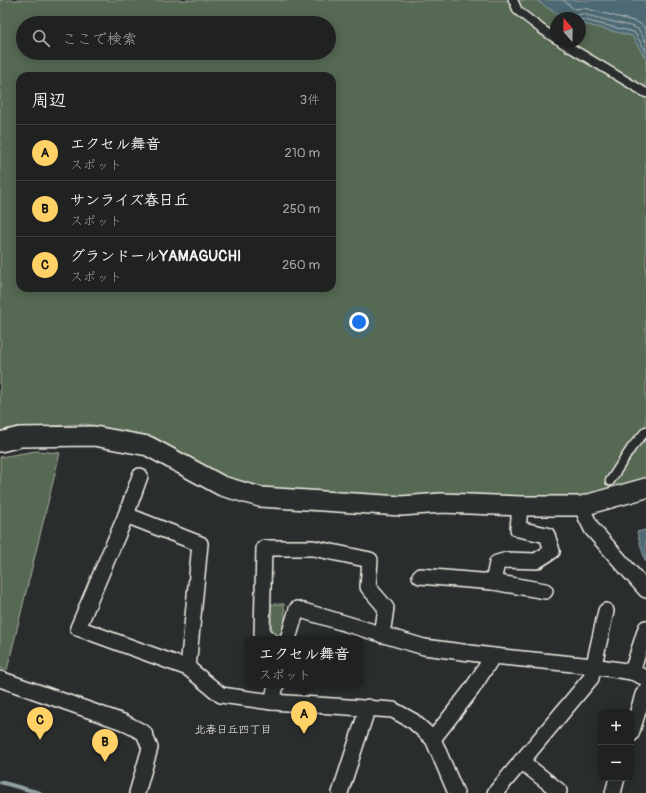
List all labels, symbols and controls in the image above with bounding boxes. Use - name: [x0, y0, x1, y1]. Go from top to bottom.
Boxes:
- north arrow: [550, 12, 586, 48]
- search box: [16, 16, 336, 60]
- icon: search: [30, 27, 52, 49]
- text: ここで検索: [62, 30, 137, 49]
- text: 周辺: [32, 90, 66, 111]
- text: 3件: [300, 92, 320, 108]
- text: エクセル舞音: [70, 135, 161, 154]
- text: A: [41, 145, 49, 161]
- text: 210 m: [284, 145, 320, 161]
- text: スポット: [70, 157, 122, 173]
- text: サンライズ春日丘: [70, 191, 189, 210]
- text: B: [41, 201, 49, 217]
- text: 250 m: [282, 201, 320, 217]
- text: スポット: [70, 213, 122, 229]
- text: グランドールYAMAGUCHI: [70, 247, 241, 266]
- text: C: [41, 257, 49, 273]
- text: 260 m: [282, 257, 320, 273]
- text: スポット: [70, 269, 122, 285]
- your location: [349, 312, 369, 332]
- popup: [245, 636, 363, 688]
- text: エクセル舞音: [259, 645, 349, 664]
- text: スポット: [259, 667, 311, 683]
- pin: A: [291, 701, 317, 734]
- pin: C: [27, 707, 53, 740]
- map controls: [598, 709, 634, 781]
- button: +: [598, 709, 634, 745]
- district label: 北春日丘四丁目: [195, 723, 272, 736]
- pin: B: [92, 729, 118, 762]
- button: −: [598, 745, 634, 781]

